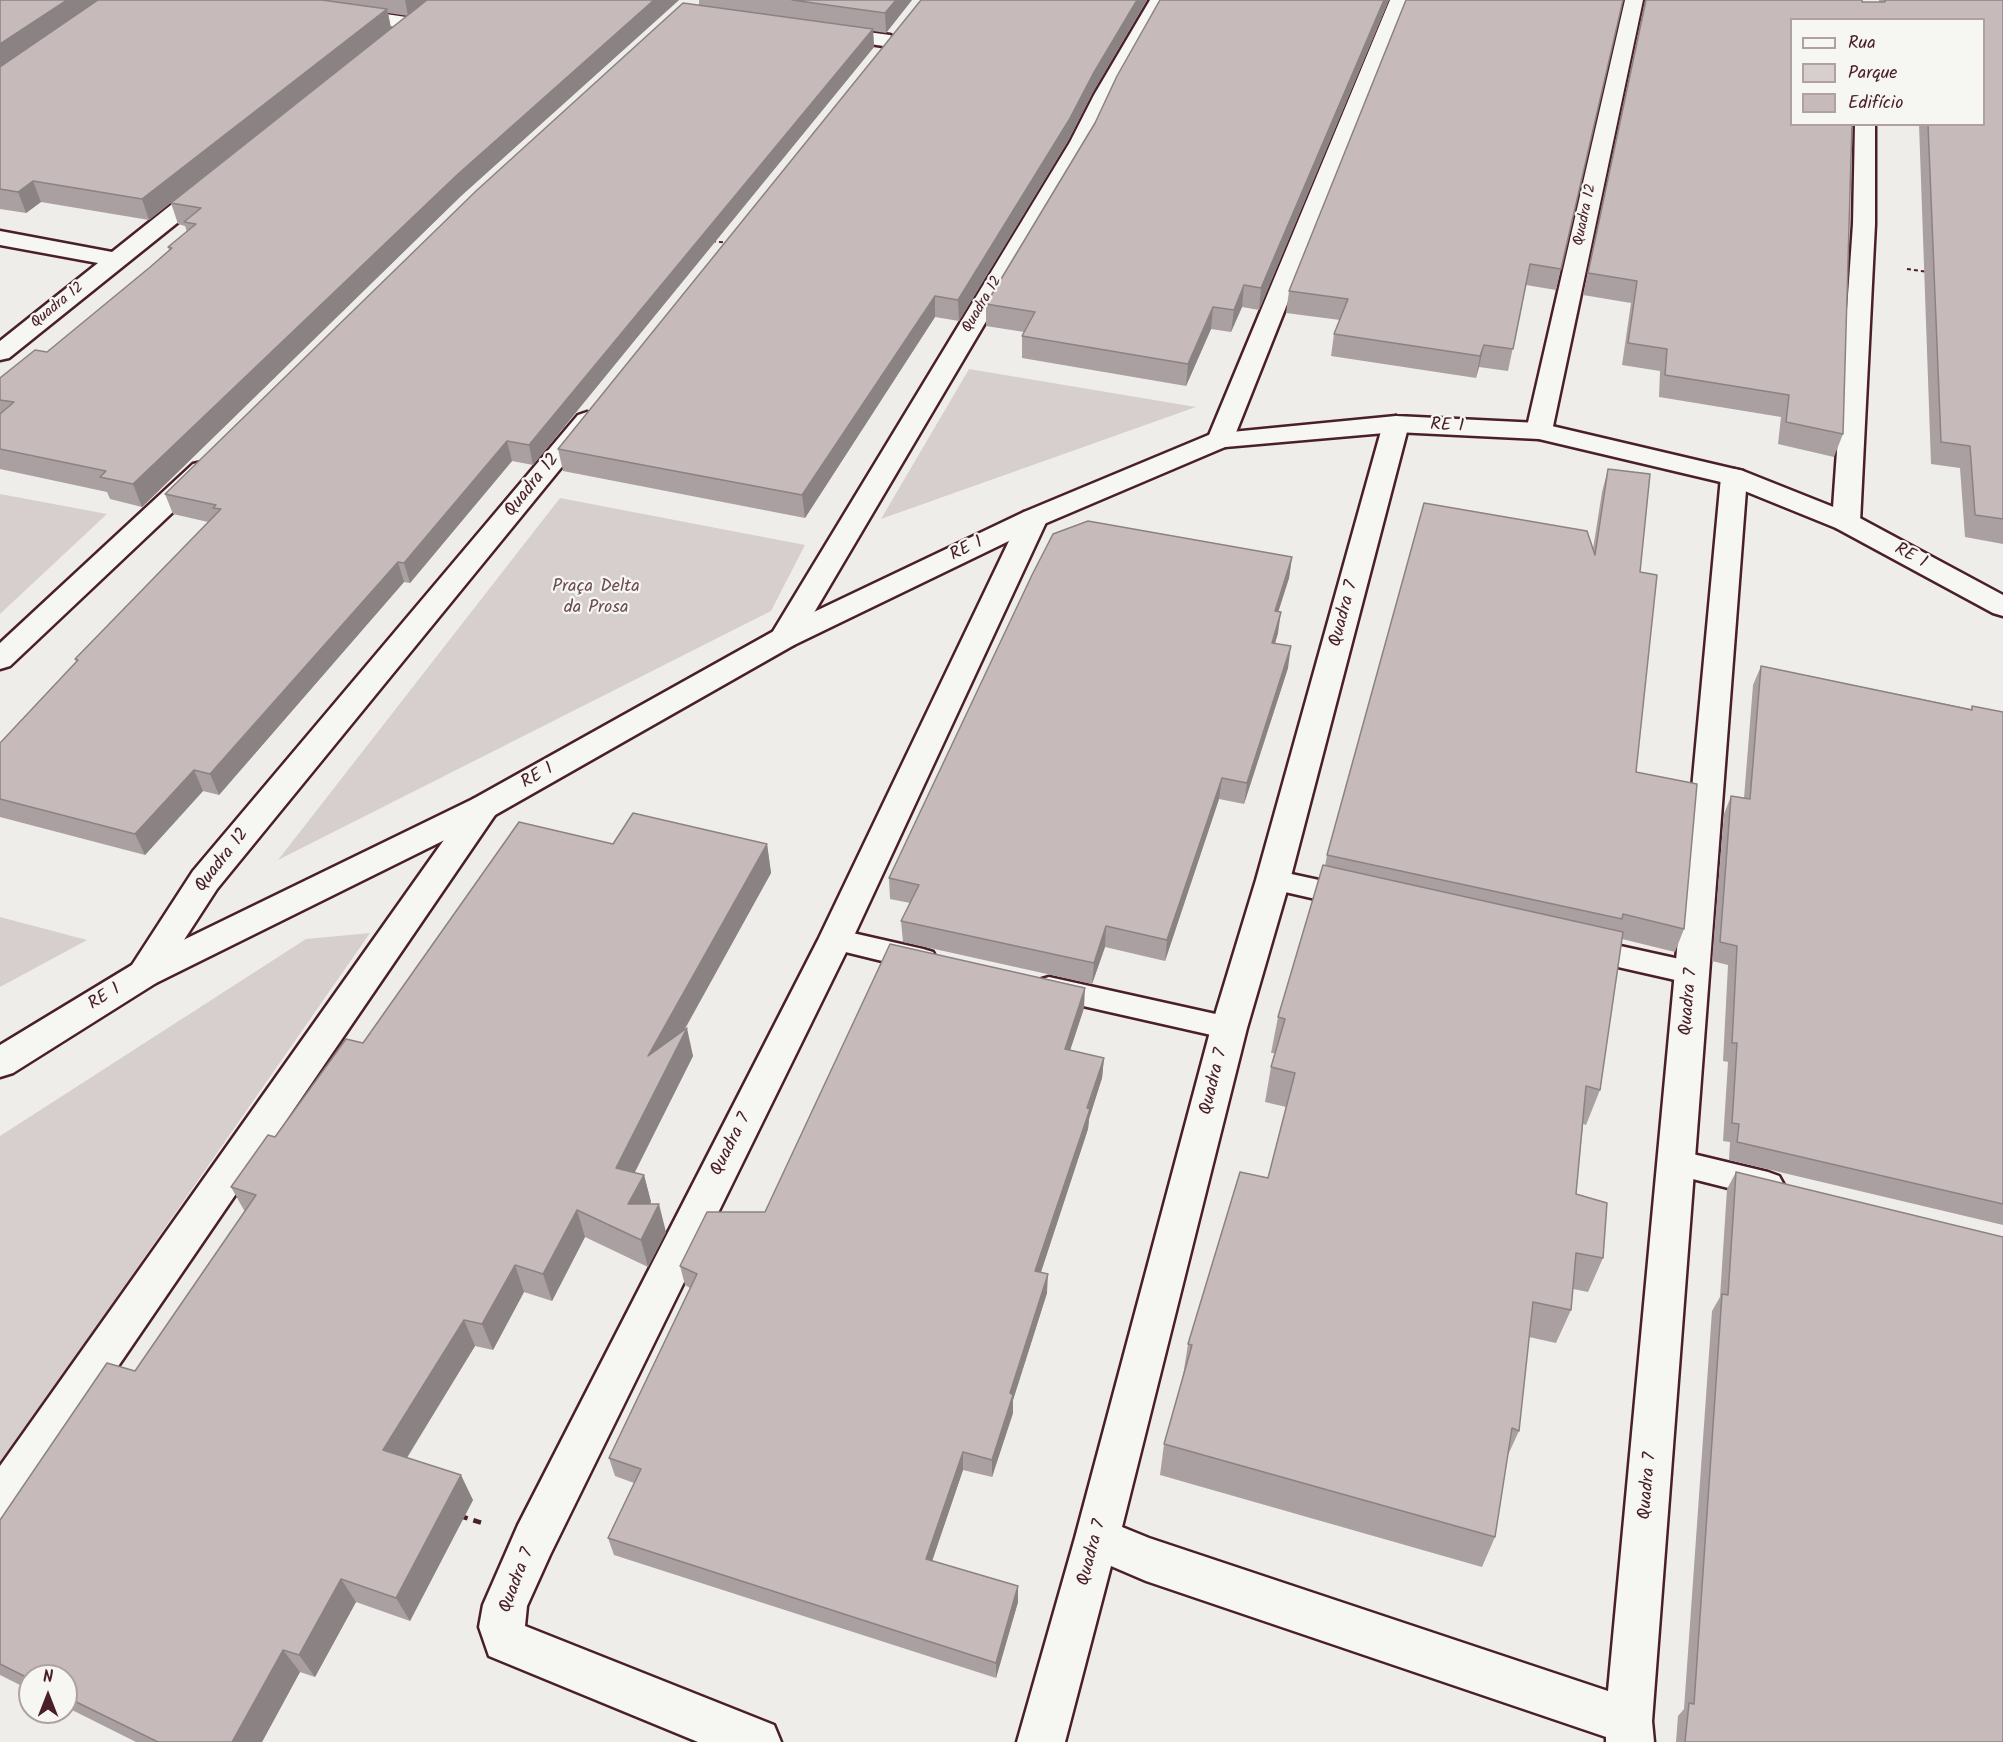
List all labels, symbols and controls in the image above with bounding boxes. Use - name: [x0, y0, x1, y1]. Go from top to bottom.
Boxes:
- legend: [1790, 18, 1985, 126]
- text: Rua: [1848, 29, 1876, 58]
- text: Parque: [1848, 59, 1897, 88]
- text: Edifício: [1848, 89, 1903, 118]
- street label: Quadra 12: [1571, 182, 1601, 248]
- street label: Quadra 12: [959, 273, 1007, 337]
- street label: Quadra 12: [28, 279, 88, 333]
- street label: RE 1: [1430, 415, 1464, 439]
- street label: Quadra 12: [501, 450, 565, 522]
- street label: RE 1: [947, 533, 987, 567]
- street label: RE 1: [1890, 539, 1930, 575]
- park label: Praça Delta da Prosa: [552, 577, 640, 620]
- street label: Quadra 7: [1326, 579, 1364, 649]
- street label: RE 1: [518, 759, 558, 795]
- street label: Quadra 12: [191, 825, 255, 897]
- street label: Quadra 7: [1676, 967, 1704, 1037]
- street label: RE 1: [85, 980, 125, 1016]
- street label: Quadra 7: [1196, 1047, 1234, 1117]
- street label: Quadra 7: [707, 1110, 757, 1180]
- street label: Quadra 7: [1635, 1451, 1663, 1521]
- street label: Quadra 7: [1074, 1518, 1112, 1588]
- street label: Quadra 7: [496, 1546, 540, 1616]
- north arrow: [18, 1664, 78, 1724]
- text: N: [43, 1665, 53, 1690]

